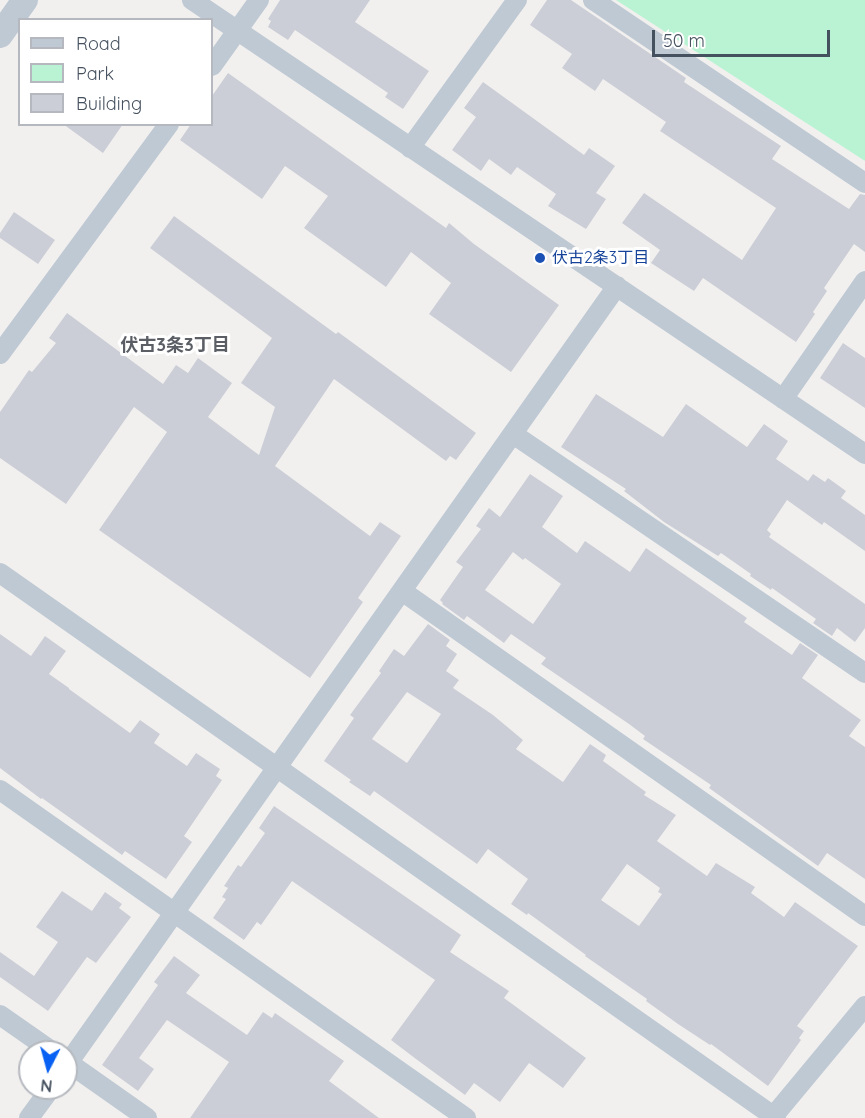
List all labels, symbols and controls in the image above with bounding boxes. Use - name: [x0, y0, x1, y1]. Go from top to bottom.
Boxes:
- legend: [18, 18, 213, 126]
- scale bar: [655, 18, 834, 56]
- text: 50 m: [663, 29, 705, 52]
- text: Road: [76, 32, 121, 55]
- text: Park: [76, 62, 114, 85]
- text: Building: [76, 92, 142, 115]
- place label: 伏古2条3丁目: [552, 248, 649, 268]
- marker: 伏古2条3丁目: [533, 251, 547, 265]
- district label: 伏古3条3丁目: [120, 335, 230, 357]
- north arrow: [18, 1040, 78, 1100]
- text: N: [39, 1075, 53, 1096]

